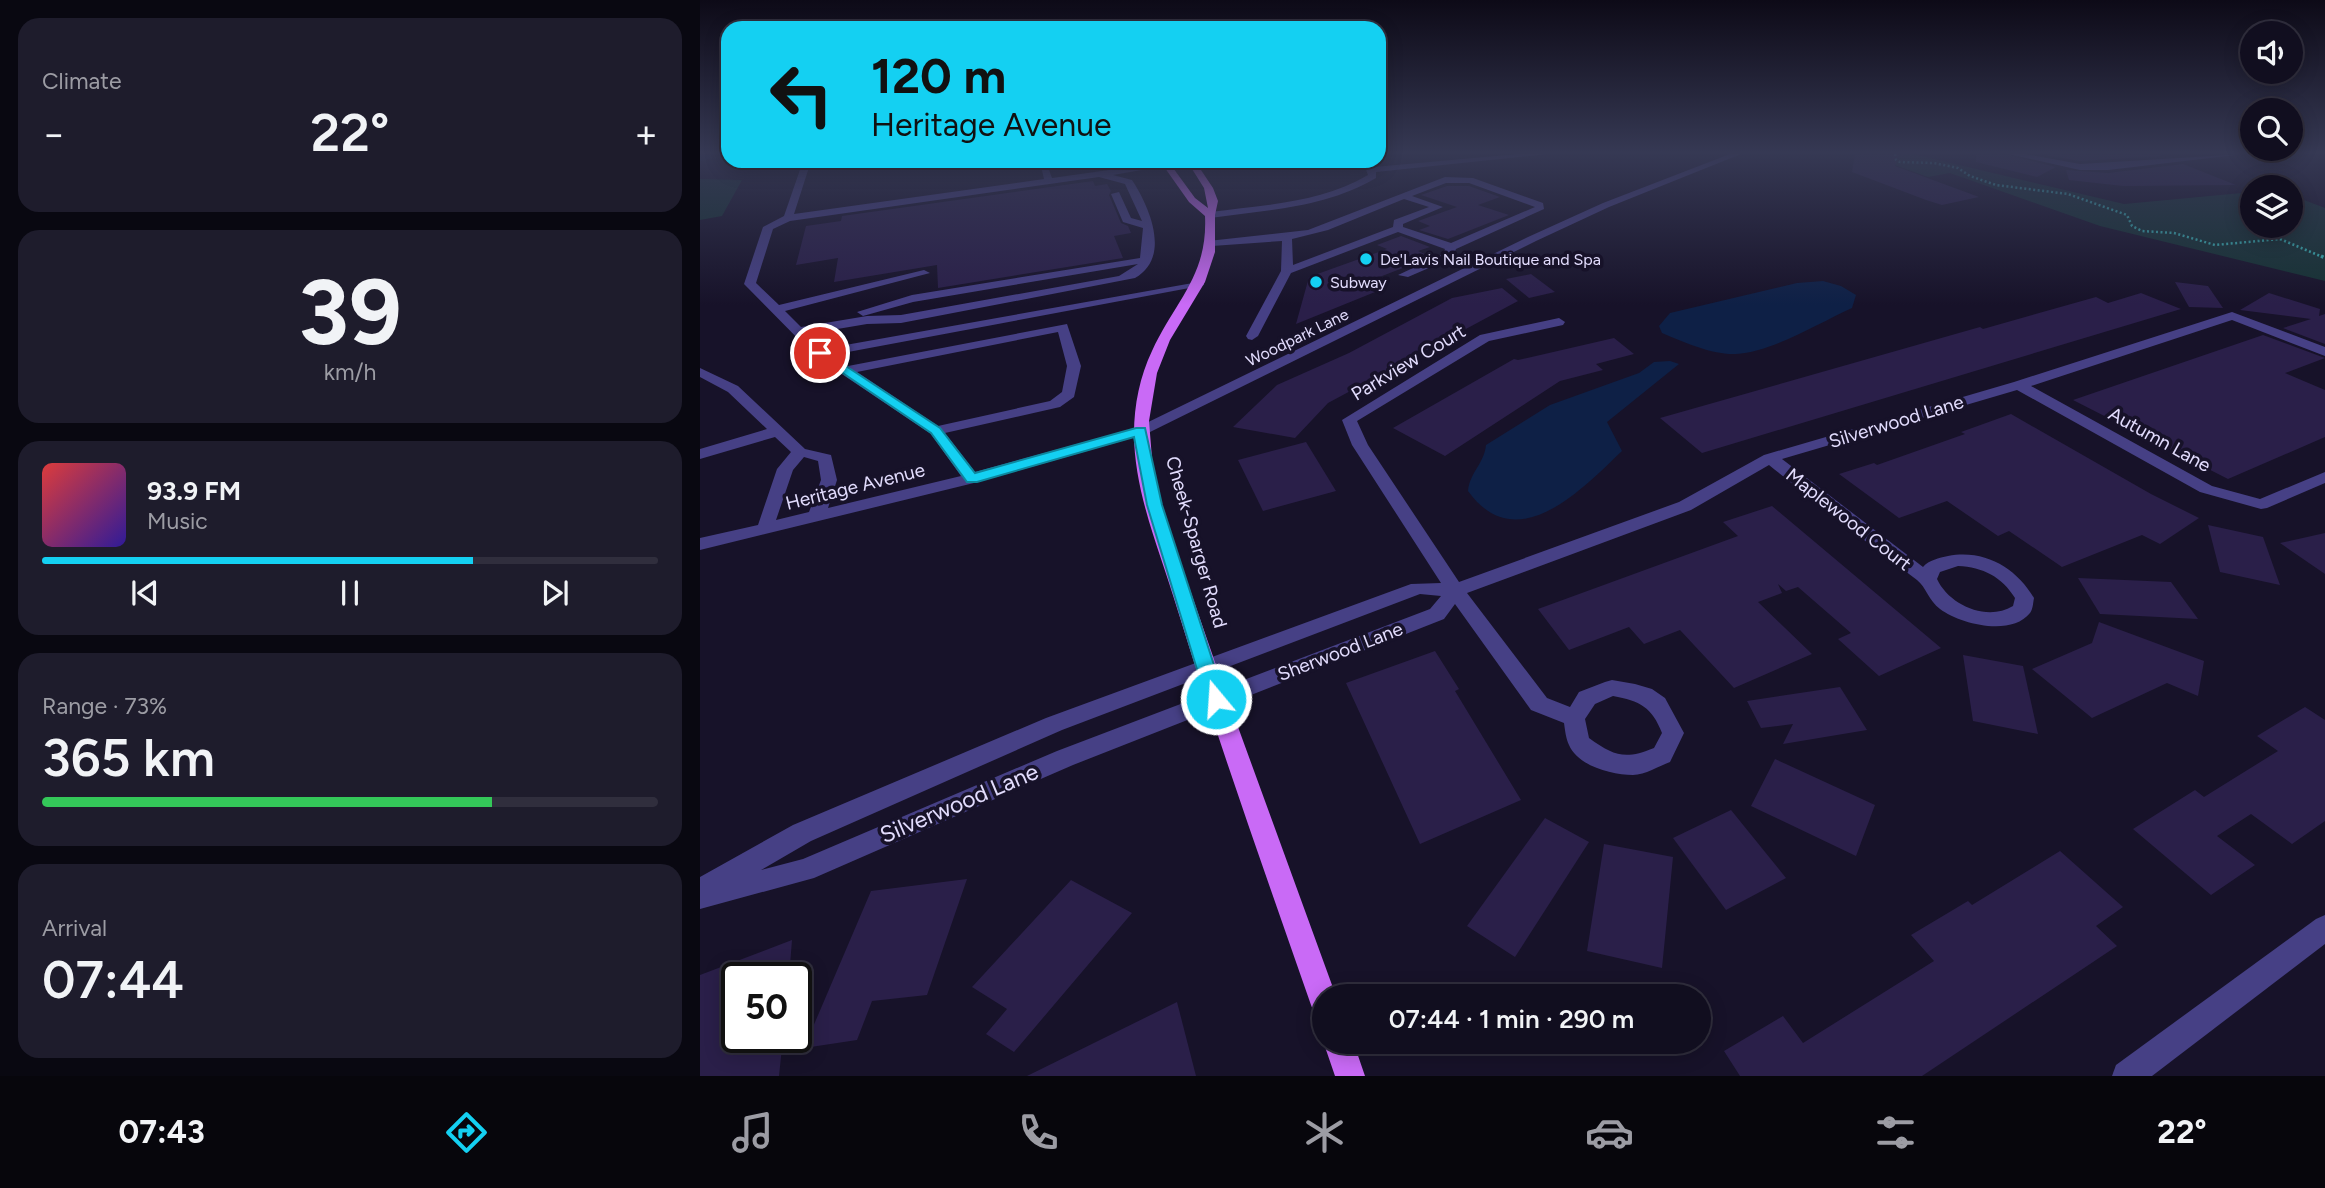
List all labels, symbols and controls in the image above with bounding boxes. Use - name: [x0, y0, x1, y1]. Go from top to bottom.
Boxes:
- map controls: [2240, 21, 2303, 238]
- button: sound: [2240, 21, 2303, 84]
- text: 120 m: [871, 46, 1006, 105]
- icon: left: [756, 49, 847, 140]
- text: Climate: [42, 67, 121, 95]
- button: search: [2240, 98, 2303, 161]
- text: 22°: [311, 102, 389, 164]
- text: Heritage Avenue: [871, 106, 1111, 144]
- text: −: [42, 111, 66, 157]
- text: +: [634, 111, 658, 157]
- button: layers: [2240, 175, 2303, 238]
- place label: De'Lavis Nail Boutique and Spa: [1380, 250, 1601, 269]
- marker: De'Lavis Nail Boutique and Spa: [1358, 251, 1374, 267]
- text: 39: [298, 258, 402, 367]
- place label: Subway: [1330, 273, 1387, 292]
- marker: Subway: [1308, 274, 1324, 290]
- street label: Woodpark Lane: [1243, 304, 1352, 370]
- street label: Parkview Court: [1347, 319, 1469, 406]
- pin: [790, 323, 850, 383]
- icon: arrive: [801, 334, 839, 372]
- text: km/h: [324, 358, 376, 386]
- street label: Silverwood Lane: [1826, 390, 1966, 453]
- street label: Autumn Lane: [2105, 402, 2215, 477]
- street label: Cheek-Sparger Road: [1161, 454, 1232, 631]
- street label: Heritage Avenue: [783, 458, 927, 515]
- street label: Maplewood Court: [1781, 463, 1916, 575]
- text: 93.9 FM: [147, 475, 241, 507]
- text: Music: [147, 507, 208, 535]
- icon: previous: [126, 574, 164, 612]
- icon: pause: [331, 574, 369, 612]
- icon: next: [536, 574, 574, 612]
- street label: Sherwood Lane: [1274, 617, 1406, 686]
- position arrow: [1179, 662, 1253, 736]
- text: Range · 73%: [42, 692, 167, 720]
- text: 365 km: [42, 727, 215, 789]
- street label: Silverwood Lane: [876, 757, 1042, 849]
- text: Arrival: [42, 914, 107, 942]
- text: 07:44: [42, 949, 184, 1011]
- speed limit sign: 50: [721, 962, 812, 1053]
- text: 07:44 · 1 min · 290 m: [1389, 1003, 1634, 1035]
- icon: directions: [442, 1108, 491, 1157]
- icon: music: [728, 1108, 777, 1157]
- icon: phone: [1014, 1108, 1063, 1157]
- icon: climate: [1300, 1108, 1349, 1157]
- icon: car: [1585, 1108, 1634, 1157]
- icon: filters: [1871, 1108, 1920, 1157]
- text: 07:43: [118, 1113, 205, 1151]
- text: 22°: [2157, 1113, 2207, 1151]

